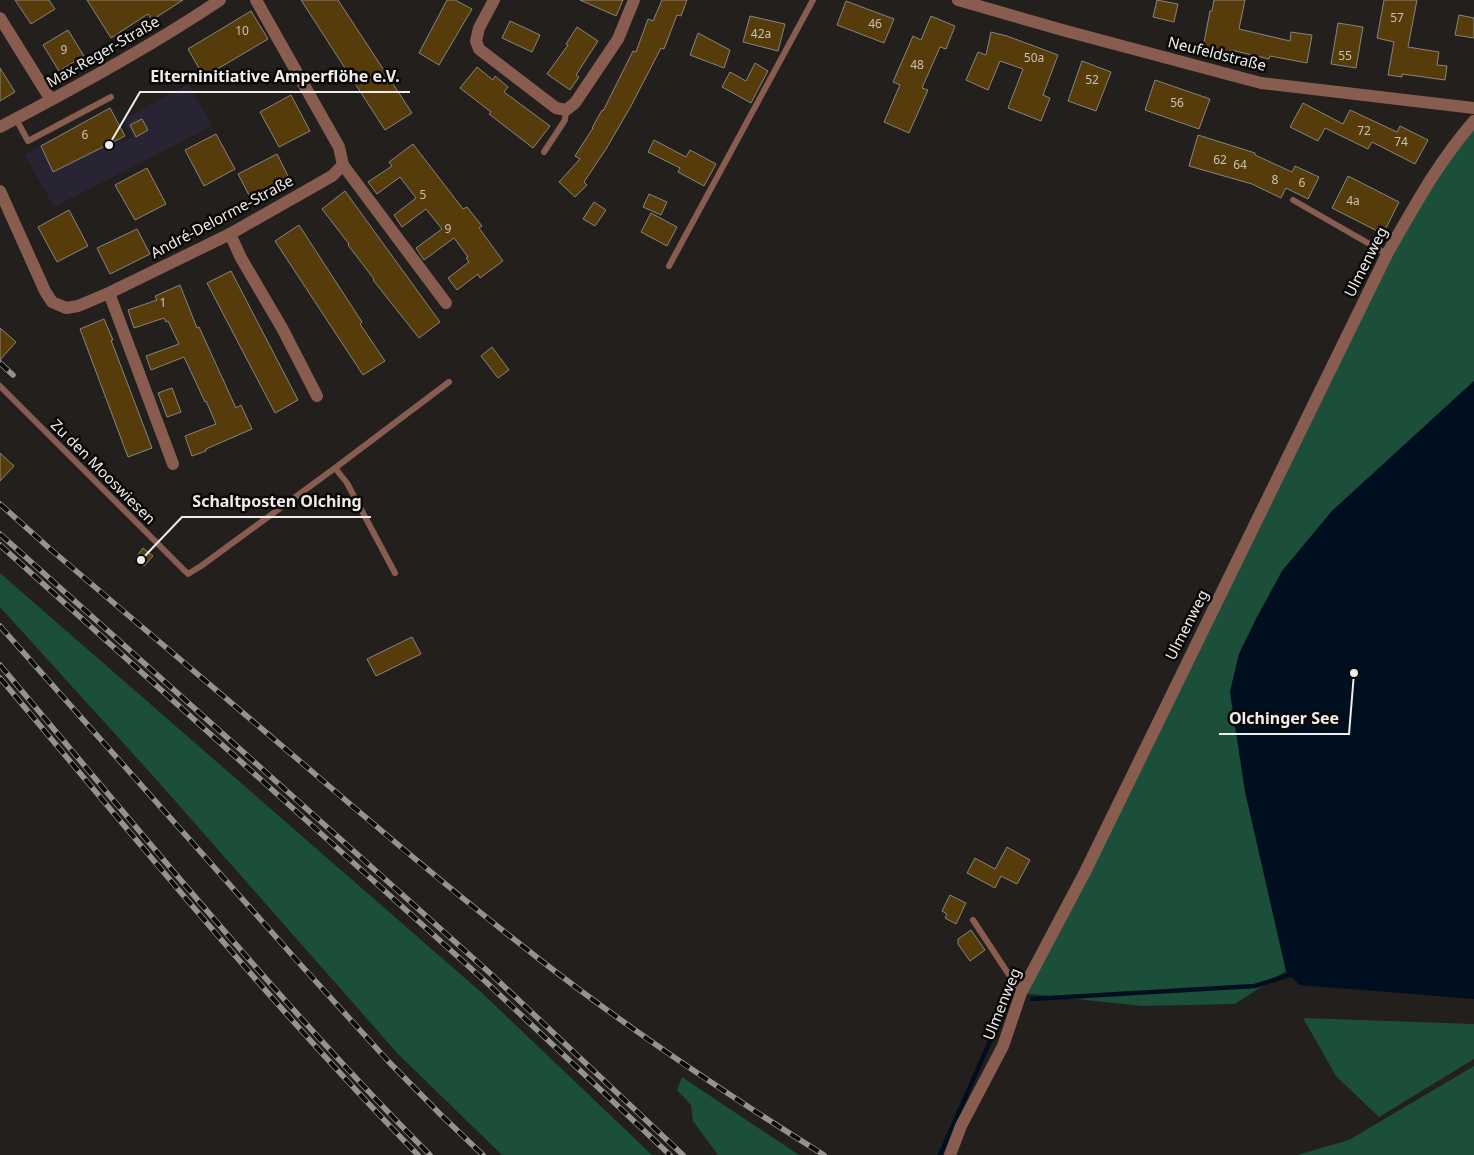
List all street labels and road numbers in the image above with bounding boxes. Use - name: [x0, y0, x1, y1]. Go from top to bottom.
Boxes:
- street label: Max-Reger-Straße: [42, 11, 163, 92]
- street label: Neufeldstraße: [1166, 31, 1269, 75]
- street label: André-Delorme-Straße: [147, 170, 296, 262]
- street label: Ulmenweg: [1339, 223, 1391, 300]
- street label: Zu den Mooswiesen: [47, 415, 160, 528]
- street label: Ulmenweg: [1160, 586, 1212, 663]
- street label: Ulmenweg: [978, 965, 1025, 1043]

